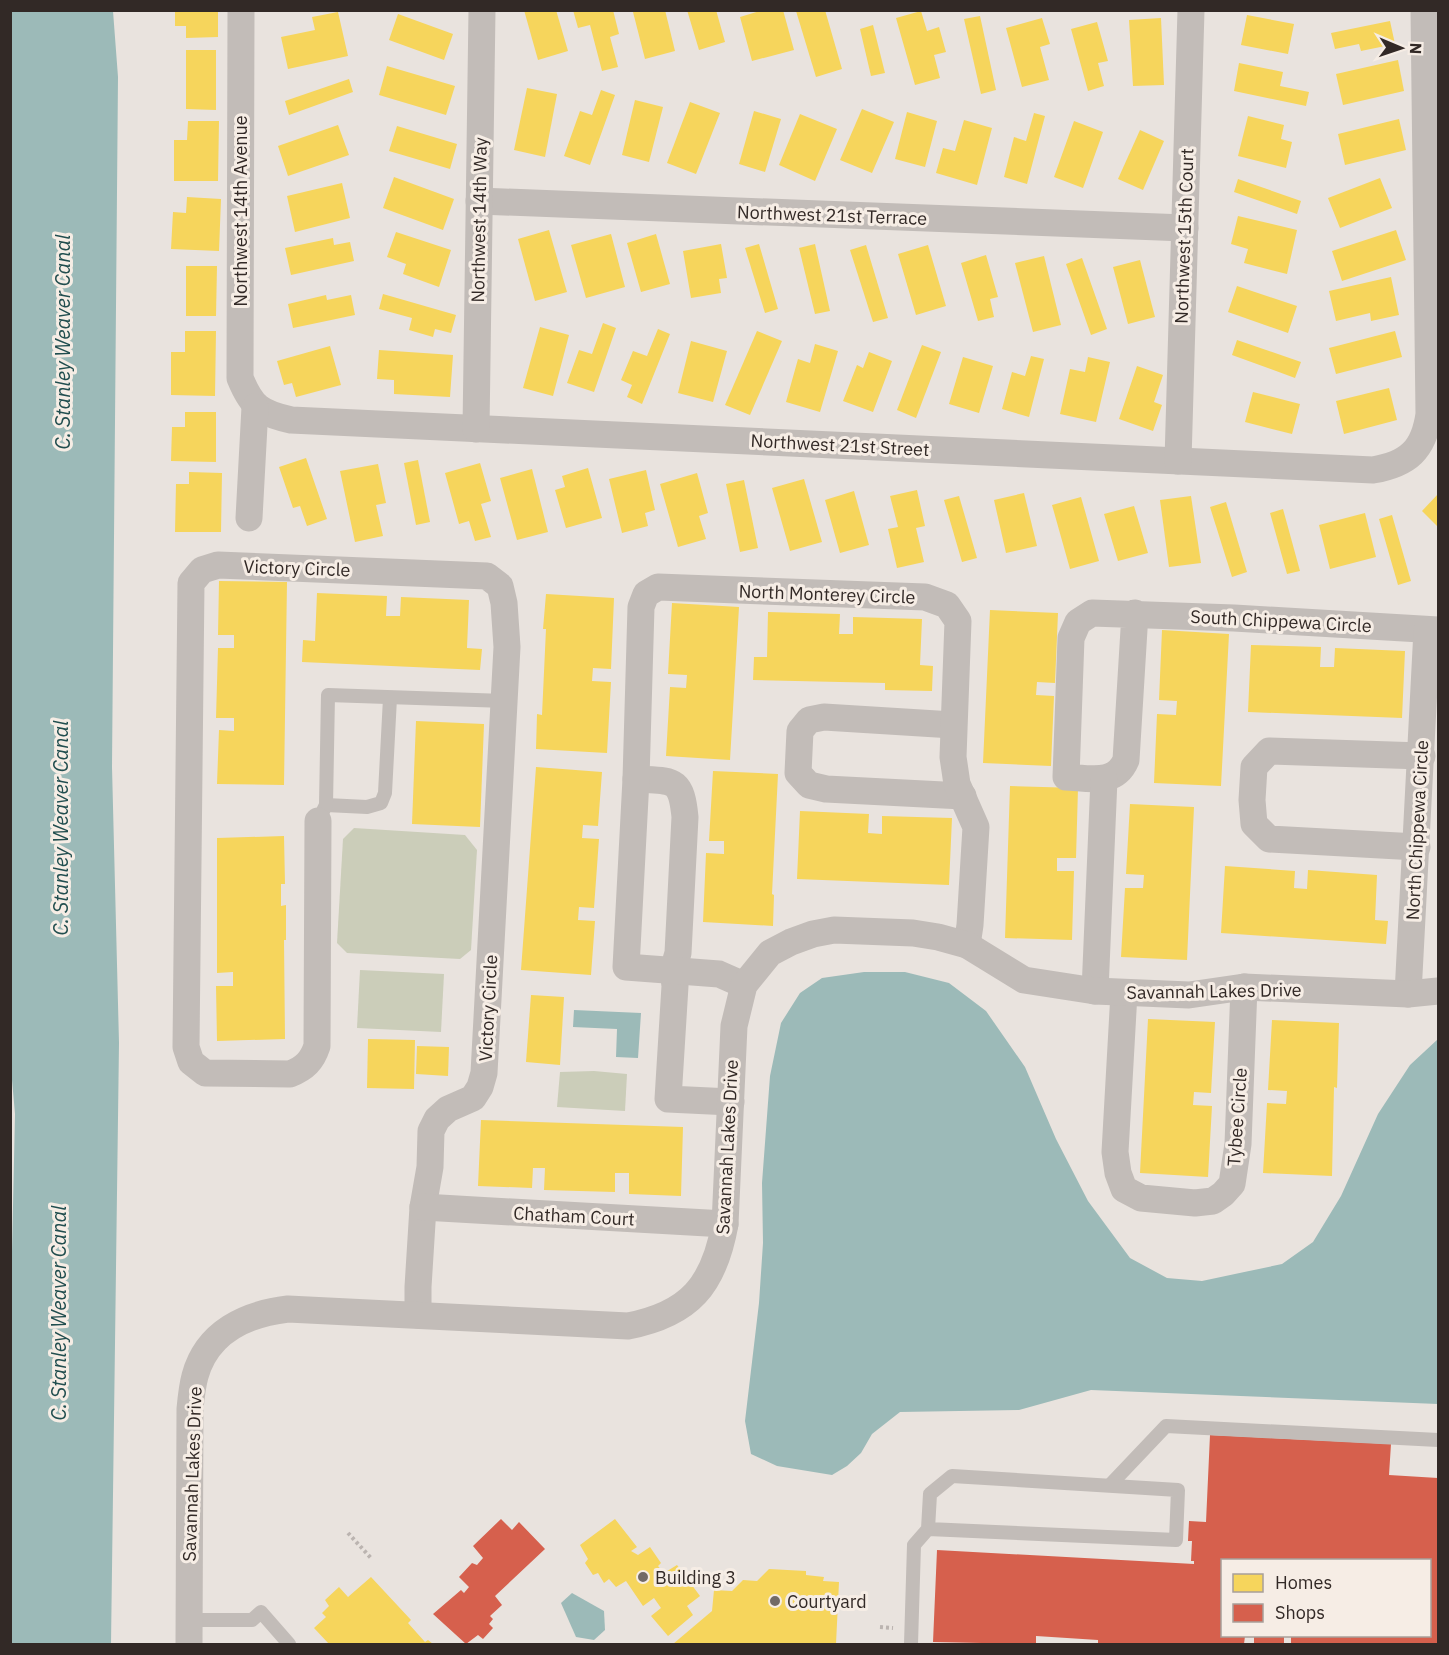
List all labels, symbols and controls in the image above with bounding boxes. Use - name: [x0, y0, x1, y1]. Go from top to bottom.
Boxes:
- north arrow: [1371, 18, 1431, 78]
- text: N: [1406, 42, 1426, 55]
- street label: Northwest 14th Avenue: [229, 115, 252, 307]
- street label: Northwest 14th Way: [466, 137, 492, 303]
- street label: Northwest 15th Court: [1169, 148, 1199, 324]
- street label: Northwest 21st Terrace: [737, 200, 928, 230]
- water label: C. Stanley Weaver Canal: [49, 234, 76, 449]
- street label: Northwest 21st Street: [750, 429, 930, 461]
- street label: Victory Circle: [243, 555, 351, 581]
- street label: North Monterey Circle: [738, 579, 916, 609]
- street label: South Chippewa Circle: [1190, 605, 1372, 637]
- water label: C. Stanley Weaver Canal: [47, 720, 74, 935]
- street label: North Chippewa Circle: [1401, 739, 1433, 921]
- street label: Victory Circle: [474, 954, 502, 1062]
- street label: Savannah Lakes Drive: [1126, 978, 1302, 1004]
- street label: Savannah Lakes Drive: [711, 1059, 743, 1235]
- street label: Tybee Circle: [1222, 1067, 1252, 1167]
- street label: Chatham Court: [513, 1201, 635, 1231]
- water label: C. Stanley Weaver Canal: [45, 1205, 72, 1420]
- street label: Savannah Lakes Drive: [177, 1386, 207, 1562]
- legend: [1221, 1559, 1431, 1637]
- place label: Building 3: [655, 1566, 736, 1589]
- marker: Building 3: [636, 1570, 650, 1584]
- text: Homes: [1275, 1571, 1332, 1594]
- place label: Courtyard: [787, 1590, 867, 1613]
- marker: Courtyard: [768, 1594, 782, 1608]
- text: Shops: [1275, 1601, 1325, 1624]

